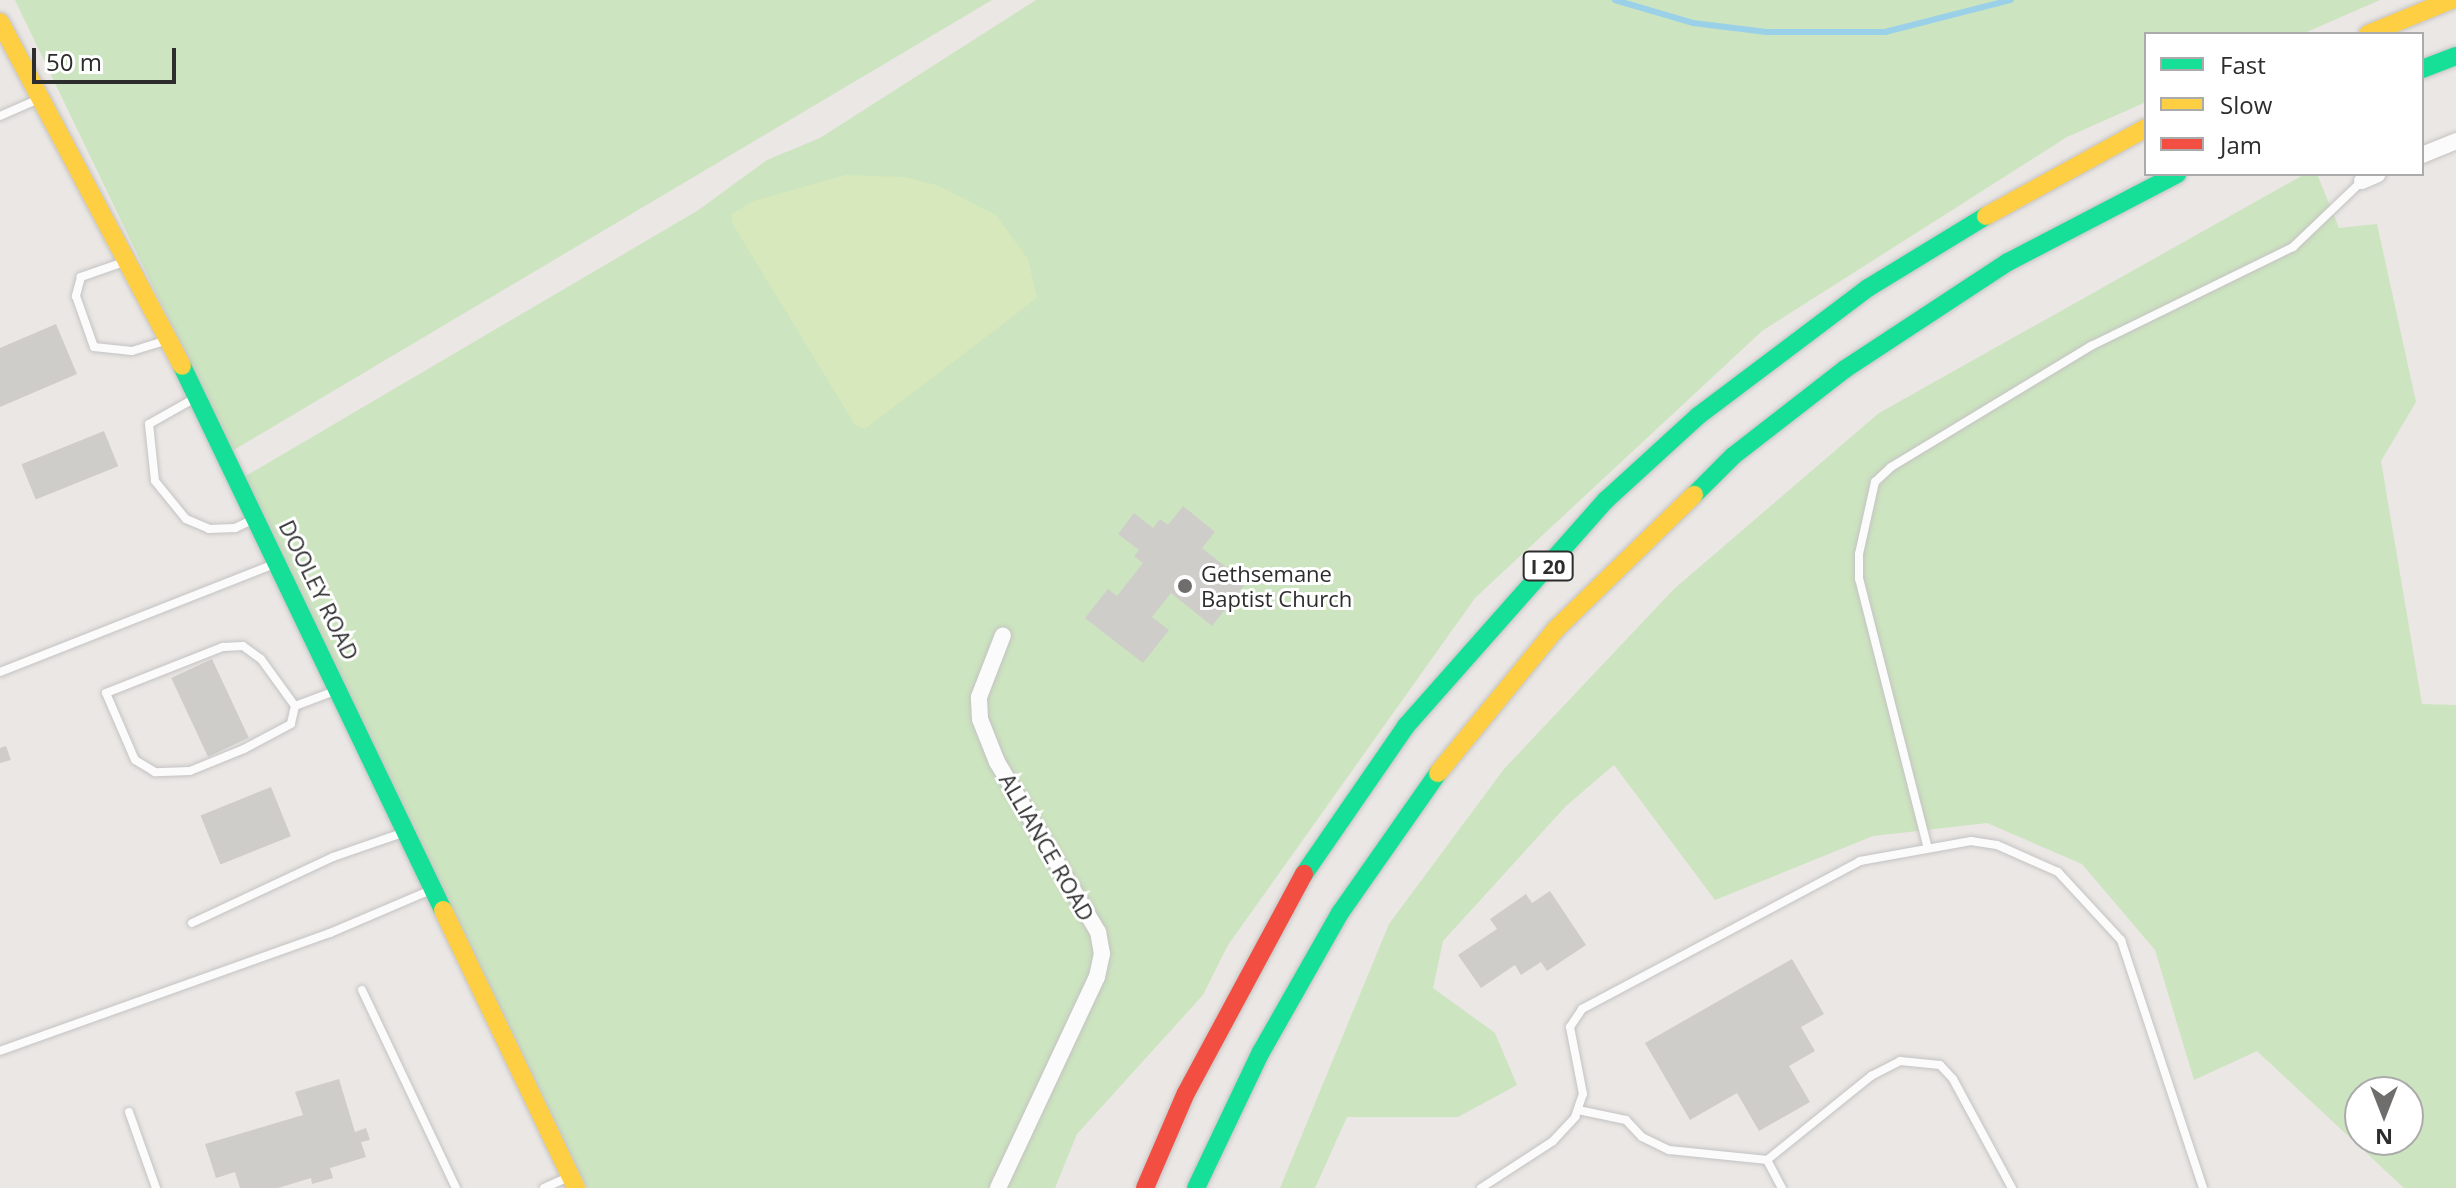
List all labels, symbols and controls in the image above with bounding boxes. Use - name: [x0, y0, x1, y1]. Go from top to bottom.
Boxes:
- scale bar: [36, 32, 180, 82]
- legend: [2144, 32, 2424, 176]
- text: 50 m: [46, 45, 102, 78]
- text: Fast: [2220, 48, 2266, 81]
- text: Slow: [2220, 88, 2272, 121]
- text: Jam: [2220, 128, 2262, 161]
- street label: DOOLEY ROAD: [274, 516, 364, 664]
- road number: I 20: [1522, 550, 1574, 582]
- place label: Gethsemane Baptist Church: [1201, 560, 1352, 612]
- marker: Gethsemane Baptist Church: [1176, 577, 1194, 595]
- street label: ALLIANCE ROAD: [994, 769, 1100, 925]
- north arrow: [2344, 1076, 2424, 1156]
- text: N: [2375, 1123, 2393, 1153]

